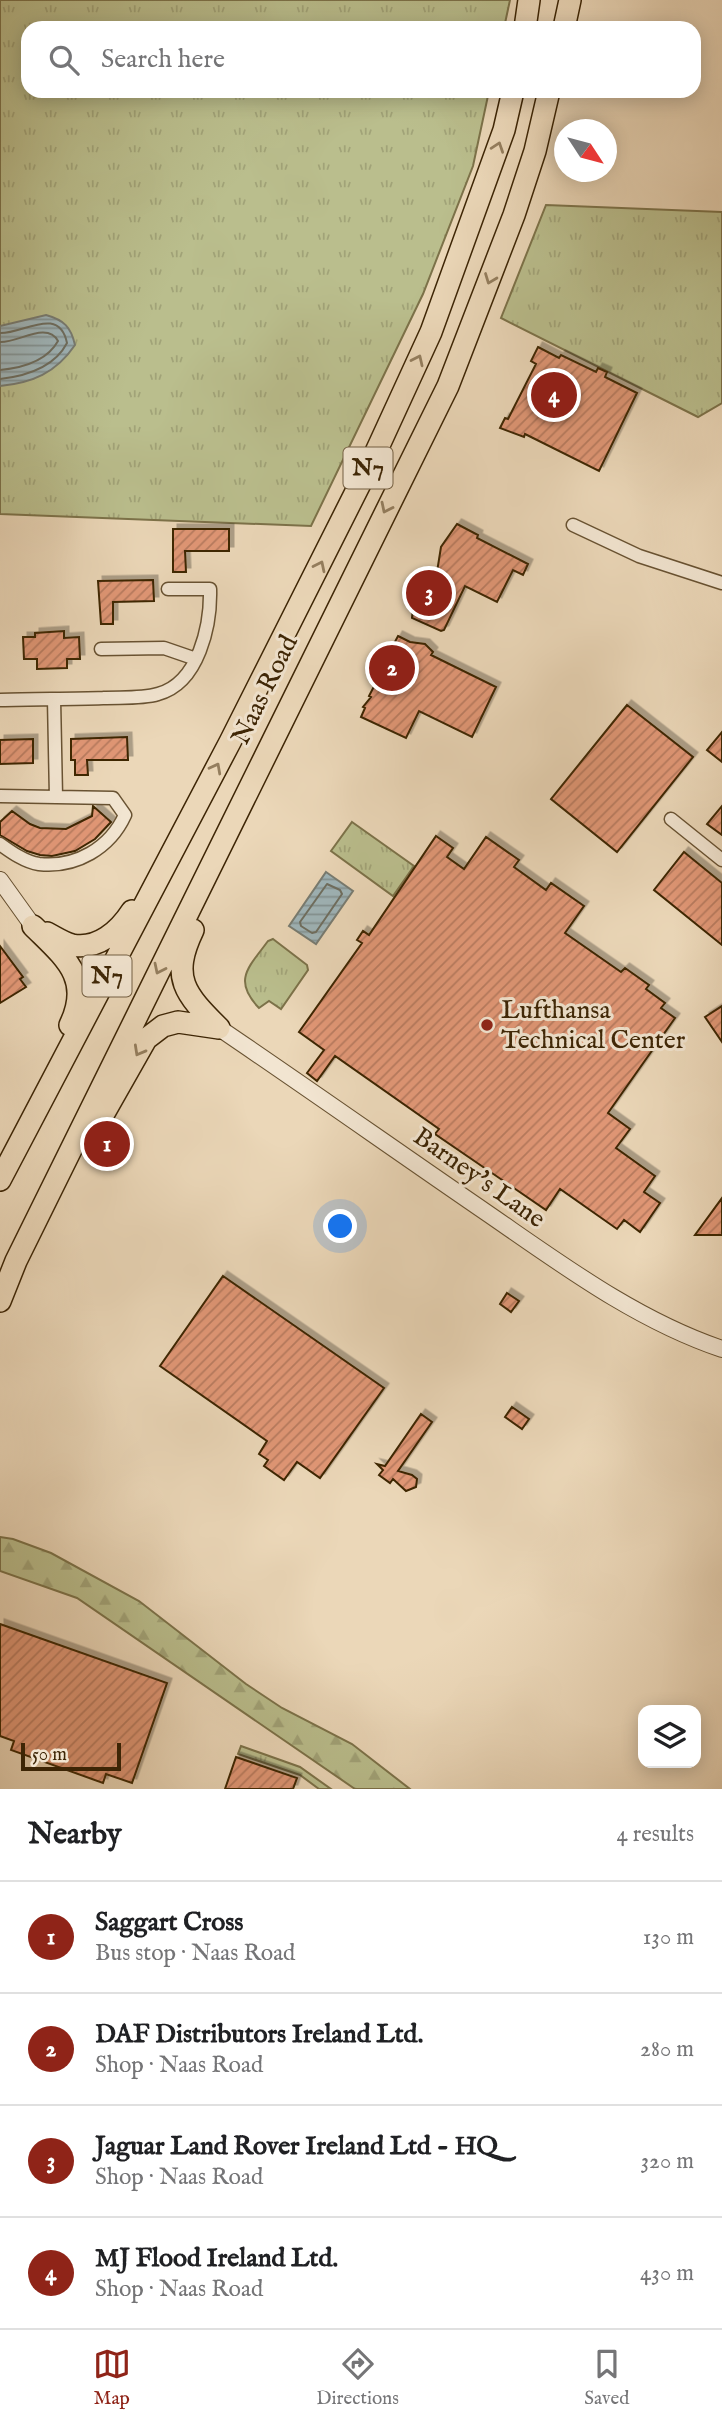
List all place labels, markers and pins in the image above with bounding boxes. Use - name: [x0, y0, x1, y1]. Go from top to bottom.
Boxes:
- pin: 4: [531, 369, 577, 421]
- pin: 3: [406, 567, 452, 619]
- pin: 2: [369, 642, 415, 694]
- place label: Lufthansa Technical Center: [501, 994, 686, 1057]
- marker: Lufthansa Technical Center: [479, 1017, 495, 1033]
- pin: 1: [84, 1118, 130, 1170]

